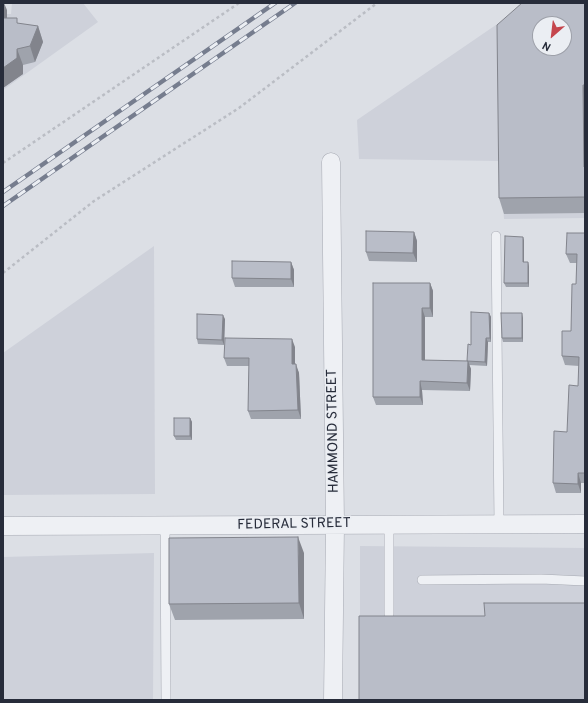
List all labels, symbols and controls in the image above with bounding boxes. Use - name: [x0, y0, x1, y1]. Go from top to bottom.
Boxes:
- north arrow: [532, 16, 572, 56]
- text: N: [540, 38, 554, 54]
- street label: HAMMOND STREET: [325, 369, 343, 493]
- street label: FEDERAL STREET: [237, 516, 351, 534]

